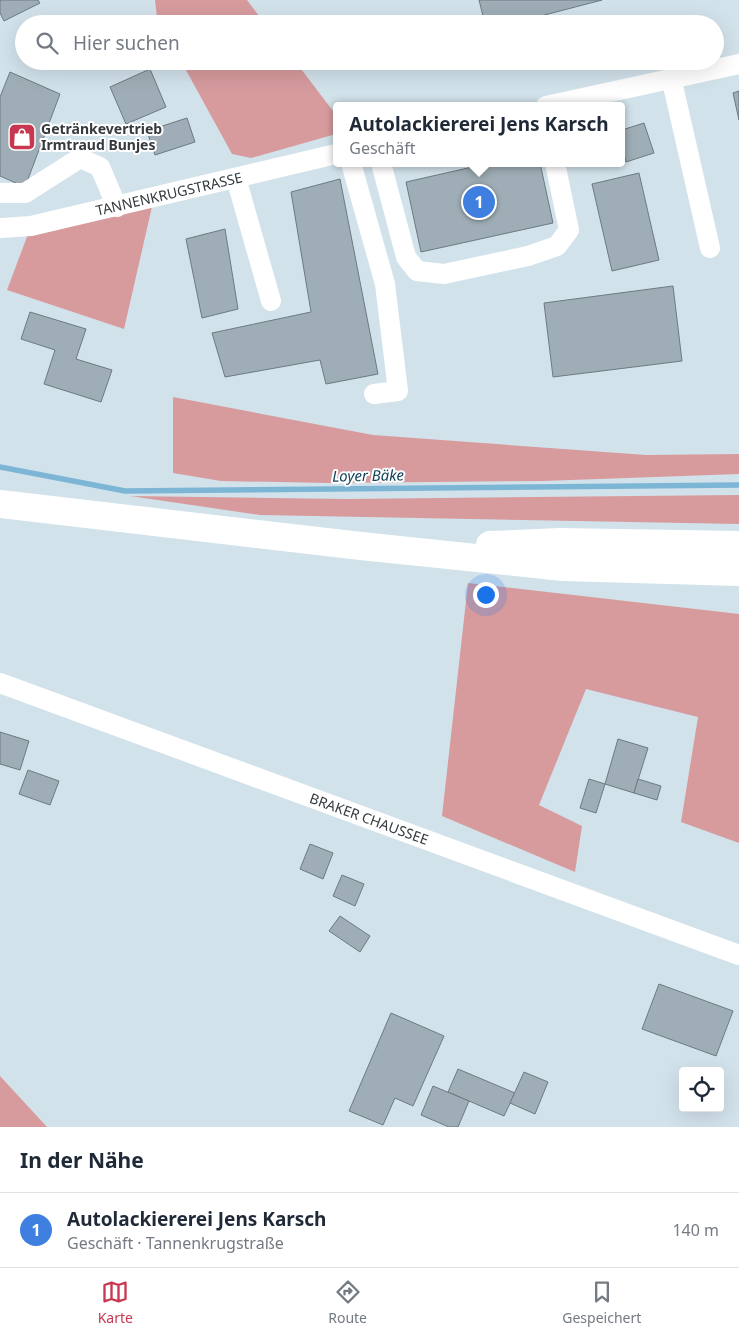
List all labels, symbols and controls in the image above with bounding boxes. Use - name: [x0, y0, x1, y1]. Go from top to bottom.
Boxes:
- search box: [15, 15, 724, 70]
- icon: search: [33, 29, 61, 57]
- text: Hier suchen: [73, 30, 180, 56]
- popup: [333, 102, 625, 167]
- text: Autolackiererei Jens Karsch: [349, 111, 609, 137]
- place label: Getränkevertrieb Irmtraud Bunjes: [41, 119, 162, 154]
- shop icon: Getränkevertrieb Irmtraud Bunjes: [7, 122, 37, 152]
- text: Geschäft: [349, 137, 415, 159]
- street label: TANNENKRUGSTRASSE: [94, 167, 244, 220]
- pin: 1: [463, 183, 495, 221]
- water label: Loyer Bäke: [332, 464, 405, 486]
- your location: [473, 582, 499, 608]
- street label: BRAKER CHAUSSEE: [307, 788, 431, 849]
- map controls: [679, 1067, 724, 1112]
- button: locate: [679, 1067, 724, 1112]
- text: In der Nähe: [20, 1146, 144, 1174]
- text: Autolackiererei Jens Karsch: [67, 1206, 326, 1232]
- text: 1: [31, 1219, 41, 1241]
- text: 140 m: [672, 1219, 719, 1241]
- text: Geschäft · Tannenkrugstraße: [67, 1232, 284, 1254]
- tab: Karte: [98, 1278, 133, 1327]
- tab: Route: [328, 1278, 367, 1327]
- tab: Gespeichert: [562, 1278, 641, 1327]

